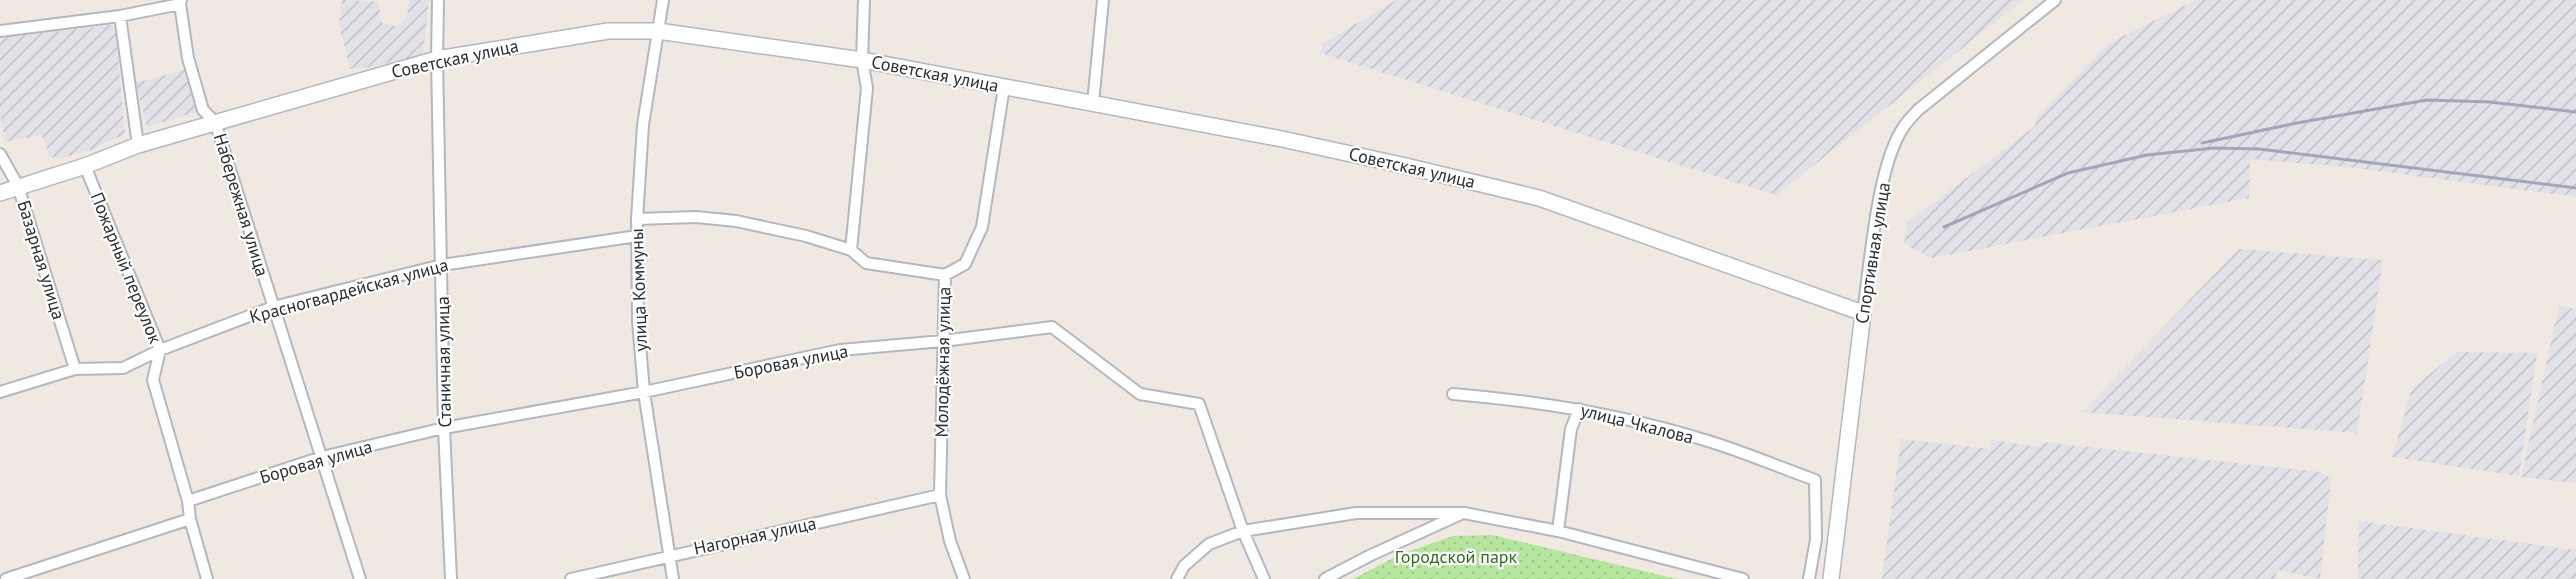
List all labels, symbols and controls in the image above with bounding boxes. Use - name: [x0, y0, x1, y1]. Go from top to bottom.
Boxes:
- street label: Советская улица: [389, 34, 520, 83]
- street label: Советская улица: [870, 50, 1001, 97]
- street label: Набережная улица: [209, 131, 274, 279]
- street label: Советская улица: [1347, 142, 1478, 193]
- street label: Спортивная улица: [1850, 181, 1895, 325]
- street label: Пожарный переулок: [86, 189, 167, 347]
- street label: Базарная улица: [12, 198, 70, 322]
- street label: улица Коммуны: [625, 228, 652, 352]
- street label: Красногвардейская улица: [247, 253, 451, 328]
- street label: Молодёжная улица: [930, 286, 955, 438]
- street label: Станичная улица: [431, 296, 456, 428]
- street label: Боровая улица: [732, 339, 850, 384]
- street label: улица Чкалова: [1578, 398, 1696, 449]
- street label: Боровая улица: [257, 434, 375, 489]
- street label: Нагорная улица: [692, 511, 818, 560]
- park label: Городской парк: [1395, 545, 1518, 568]

